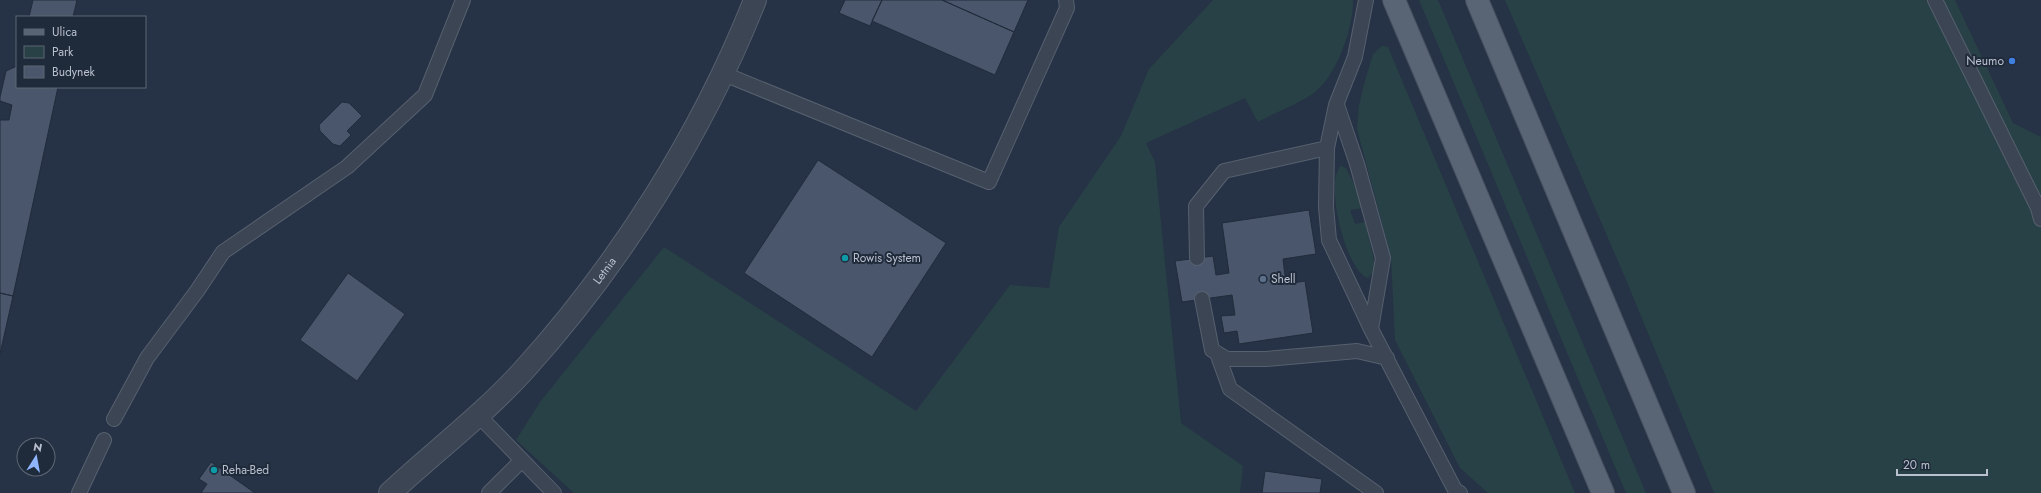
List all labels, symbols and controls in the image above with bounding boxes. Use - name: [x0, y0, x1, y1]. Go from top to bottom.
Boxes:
- legend: [16, 16, 146, 88]
- text: Ulica: [52, 23, 77, 41]
- text: Park: [52, 43, 74, 61]
- place label: Neumo: [1966, 52, 2004, 70]
- marker: Neumo: [2007, 56, 2017, 66]
- text: Budynek: [52, 63, 96, 81]
- place label: Rowis System: [853, 249, 921, 267]
- street label: Letnia: [589, 253, 621, 288]
- marker: Rowis System: [840, 253, 850, 263]
- place label: Shell: [1271, 270, 1296, 288]
- marker: Shell: [1258, 274, 1268, 284]
- north arrow: [16, 437, 56, 477]
- text: N: [32, 438, 44, 456]
- scale bar: [1897, 451, 1987, 477]
- text: 20 m: [1903, 456, 1930, 474]
- place label: Reha-Bed: [222, 461, 269, 479]
- marker: Reha-Bed: [209, 465, 219, 475]

